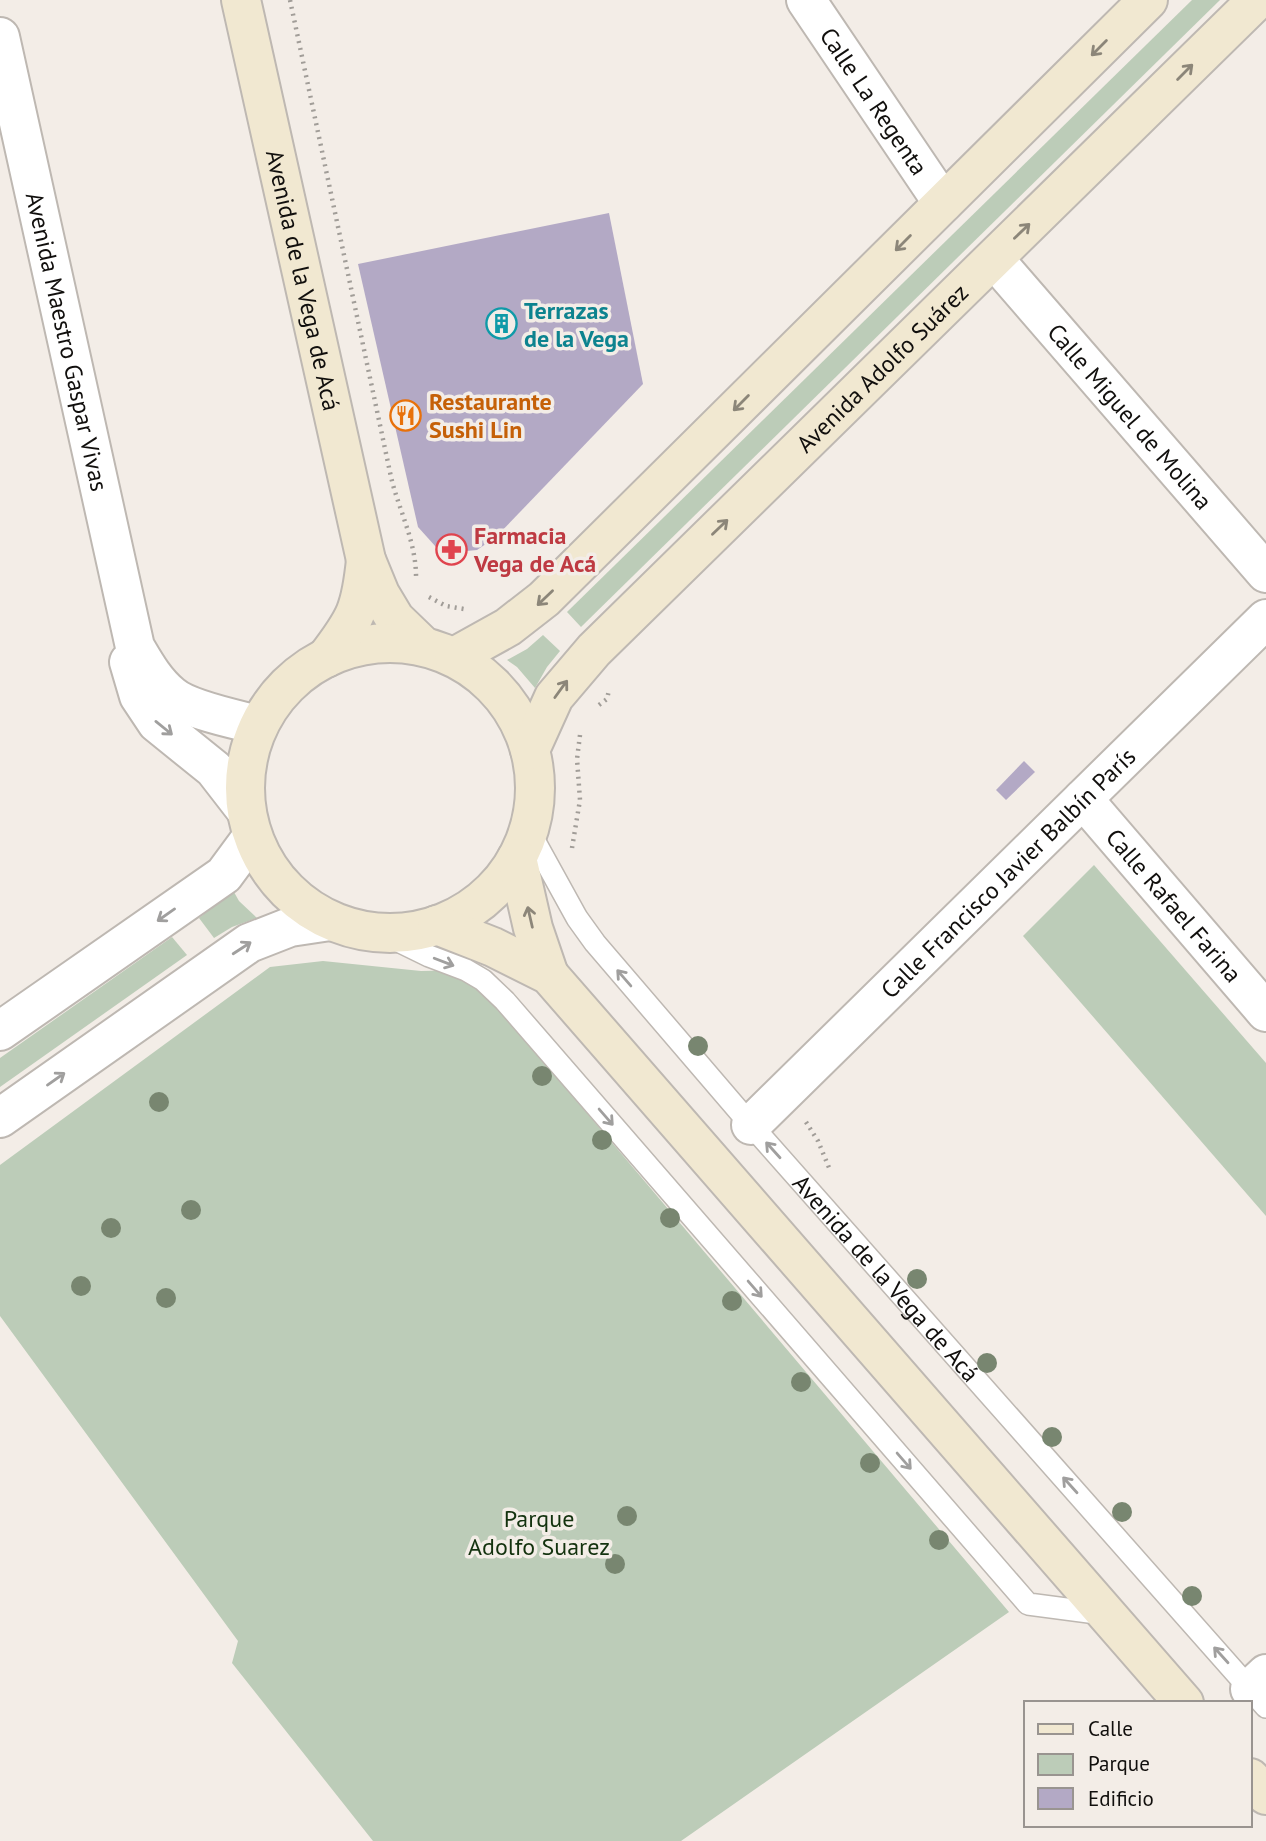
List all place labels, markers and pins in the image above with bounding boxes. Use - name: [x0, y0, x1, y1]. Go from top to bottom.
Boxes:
- place label: Terrazas de la Vega: [524, 295, 629, 354]
- building icon: Terrazas de la Vega: [484, 307, 518, 341]
- place label: Restaurante Sushi Lin: [429, 386, 552, 445]
- restaurant icon: Restaurante Sushi Lin: [389, 398, 423, 432]
- place label: Farmacia Vega de Acá: [473, 520, 596, 579]
- pharmacy icon: Farmacia Vega de Acá: [434, 532, 468, 566]

